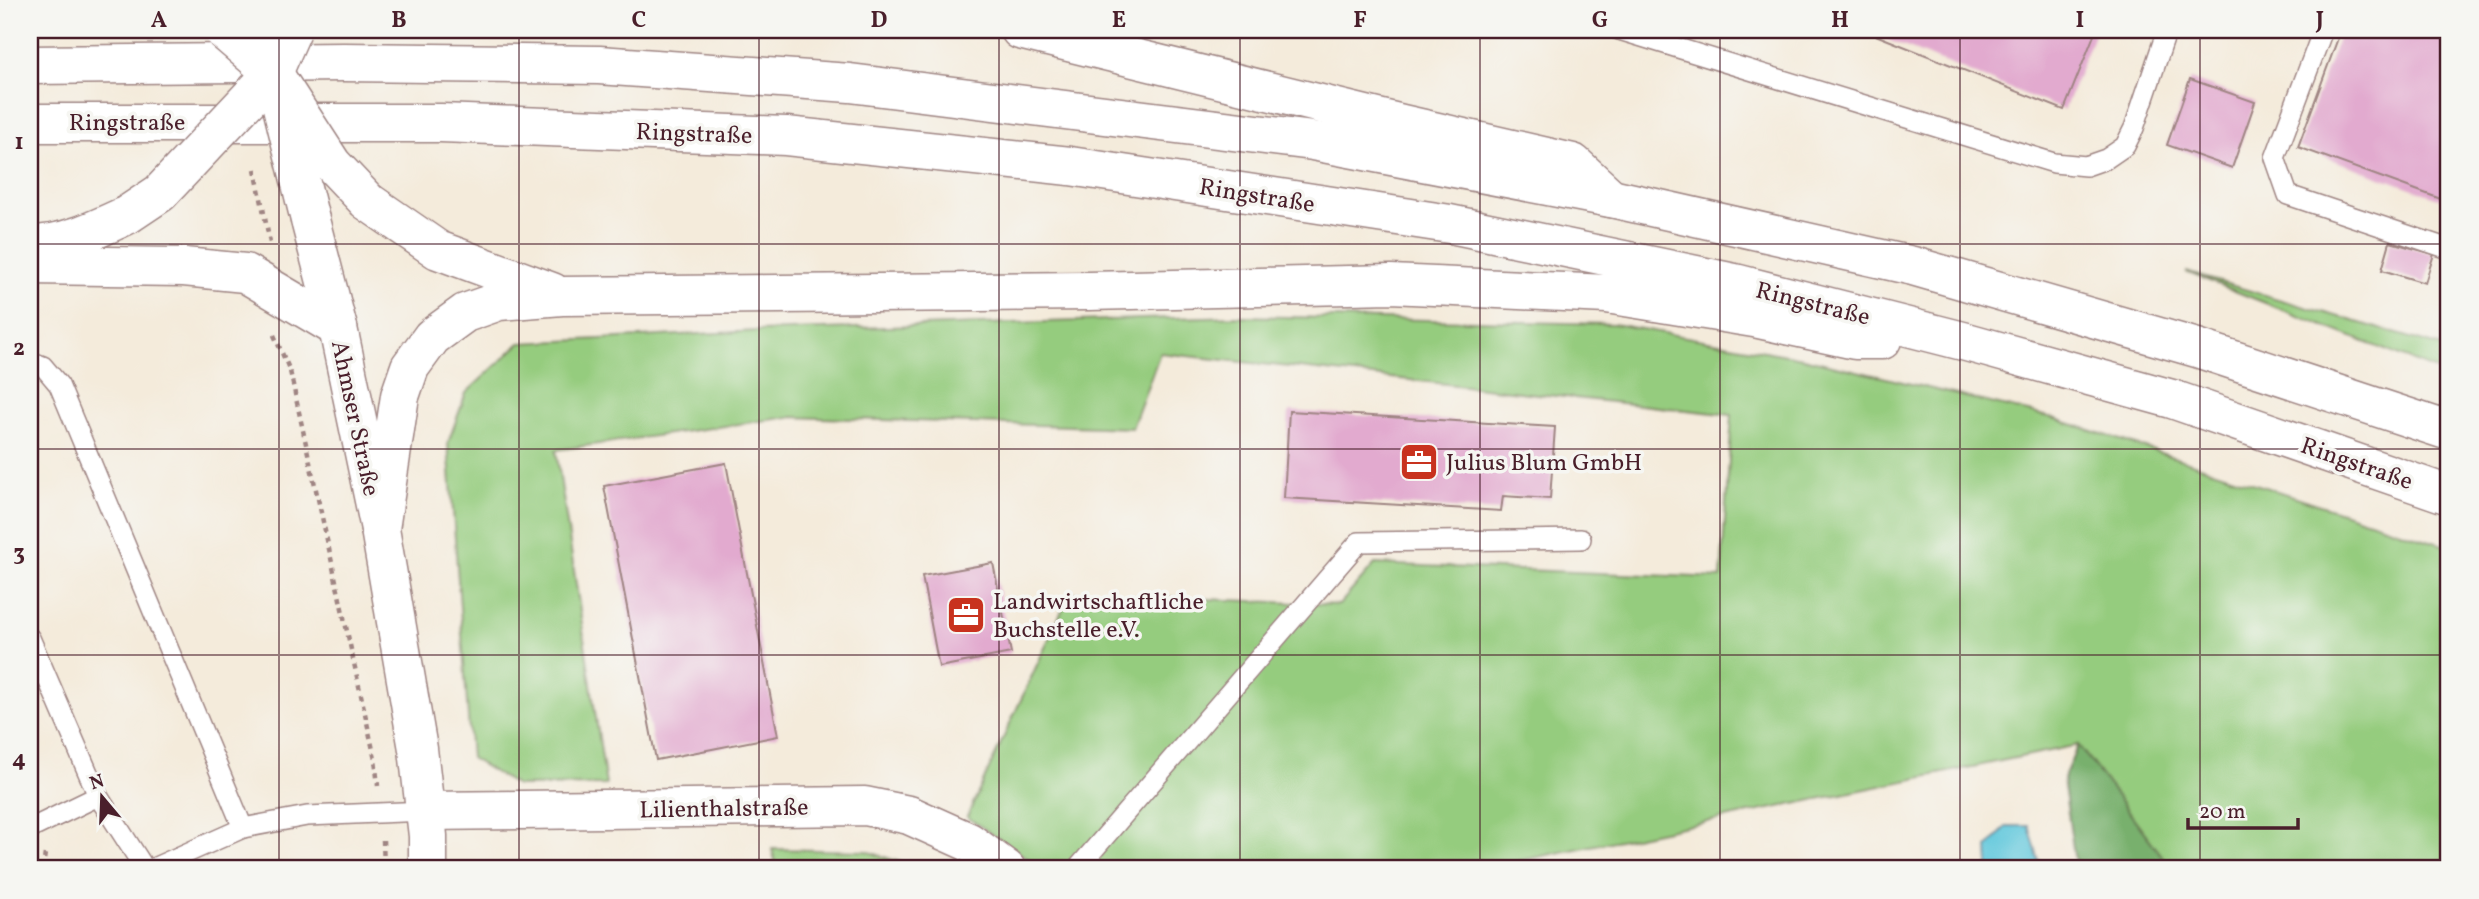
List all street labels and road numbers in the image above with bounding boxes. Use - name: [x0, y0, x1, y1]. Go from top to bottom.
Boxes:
- street label: Ringstraße: [69, 107, 185, 141]
- street label: Ringstraße: [635, 116, 753, 154]
- street label: Ringstraße: [1196, 171, 1317, 223]
- street label: Ringstraße: [1752, 274, 1873, 336]
- street label: Ahmser Straße: [321, 337, 387, 499]
- street label: Ringstraße: [2296, 430, 2417, 500]
- street label: Lilienthalstraße: [639, 792, 809, 828]

